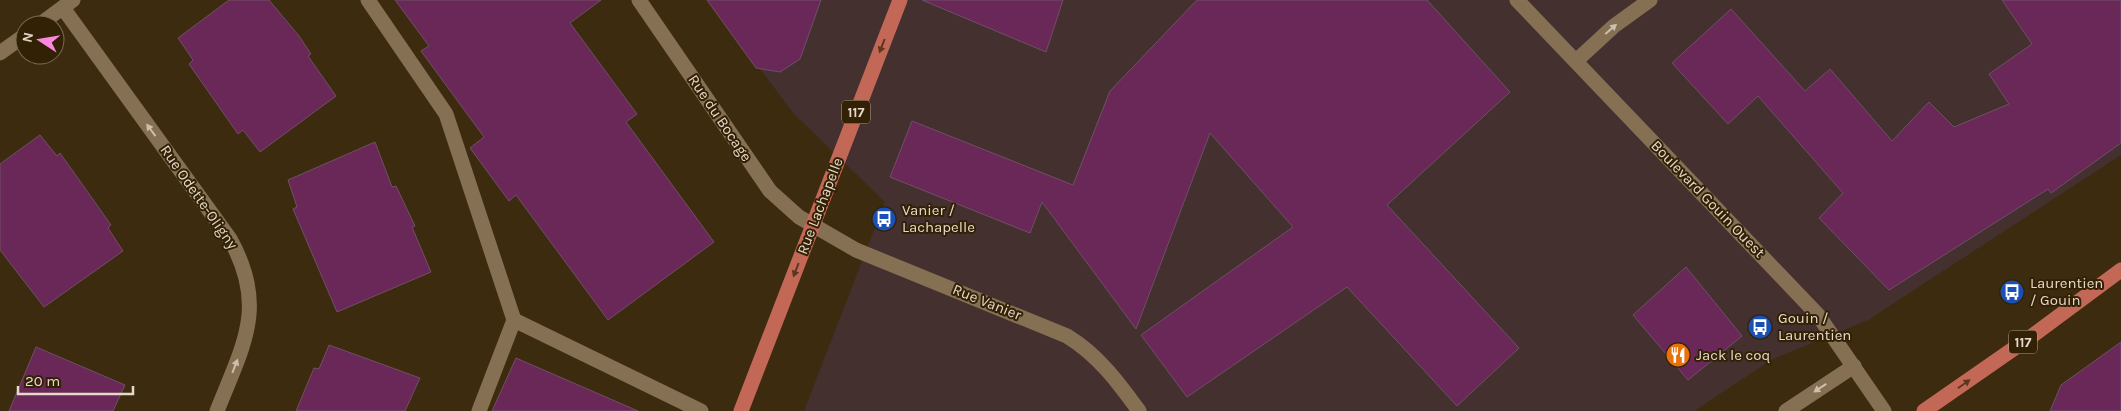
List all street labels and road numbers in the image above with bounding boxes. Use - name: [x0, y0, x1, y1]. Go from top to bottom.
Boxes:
- street label: Rue du Bocage: [684, 71, 756, 165]
- road number: 117: [842, 100, 870, 124]
- street label: Boulevard Gouin Ouest: [1647, 137, 1769, 262]
- street label: Rue Odette-Oligny: [156, 142, 242, 252]
- street label: Rue Lachapelle: [793, 155, 847, 257]
- street label: Rue Vanier: [950, 280, 1024, 324]
- road number: 117: [2009, 331, 2037, 354]

